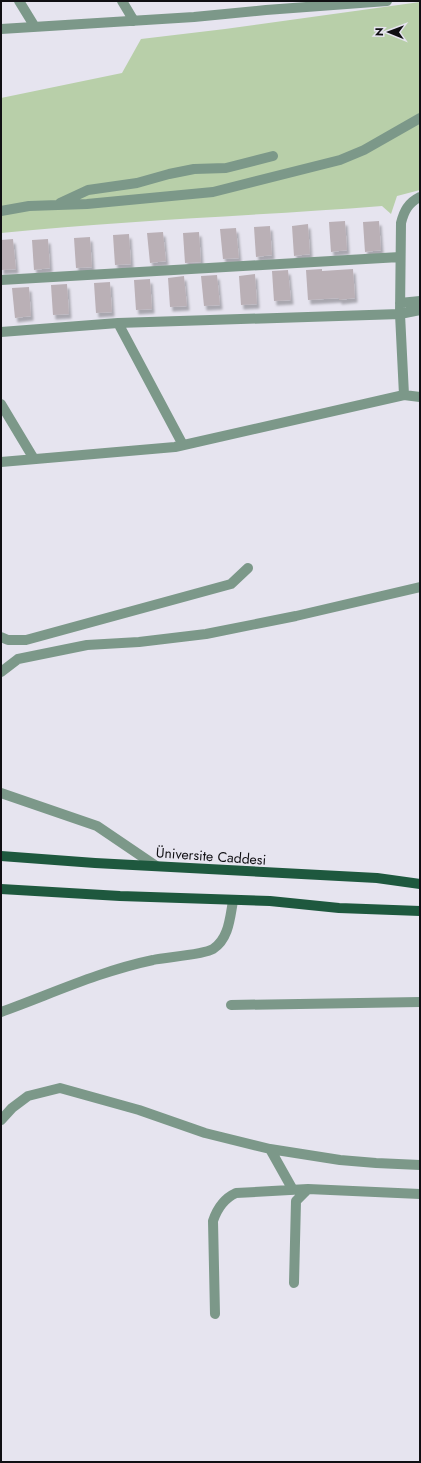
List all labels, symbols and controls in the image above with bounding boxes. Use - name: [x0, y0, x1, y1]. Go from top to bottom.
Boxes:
- north arrow: [369, 12, 409, 52]
- text: N: [371, 27, 387, 36]
- street label: Üniversite Caddesi: [155, 842, 267, 870]

